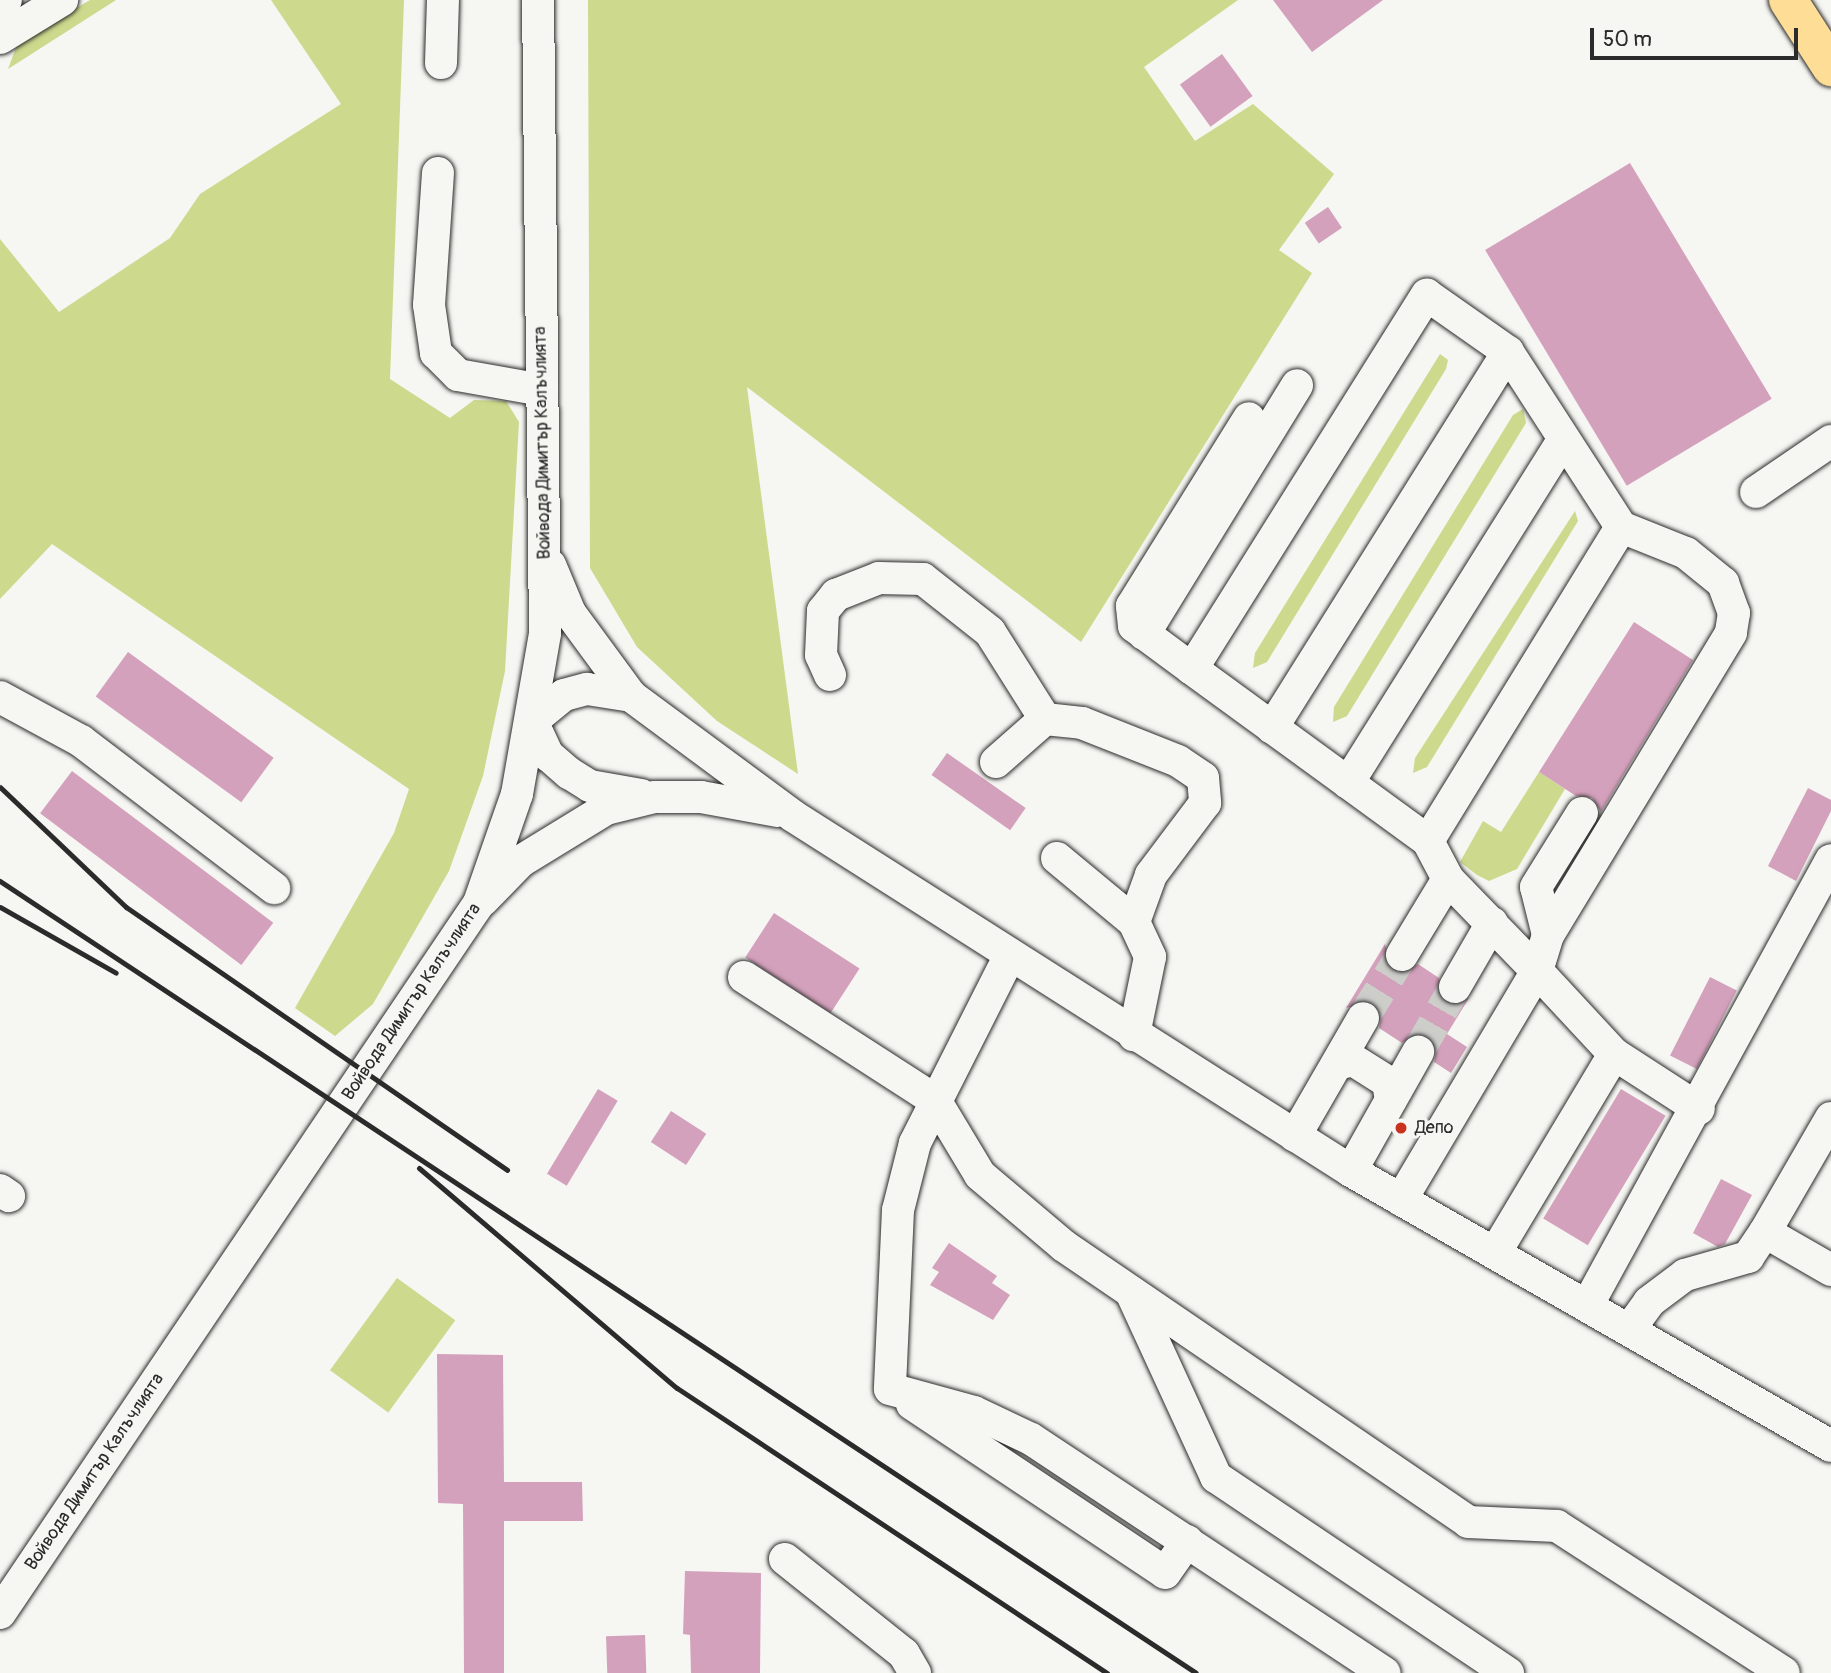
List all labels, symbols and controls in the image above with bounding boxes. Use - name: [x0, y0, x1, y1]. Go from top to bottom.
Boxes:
- scale bar: [1593, 14, 1801, 58]
- text: 50 m: [1603, 26, 1652, 53]
- street label: Войвода Димитър Калъчлията: [530, 326, 556, 560]
- street label: Войвода Димитър Калъчлията: [338, 899, 486, 1105]
- place label: Депо: [1415, 1117, 1454, 1139]
- marker: Депо: [1393, 1120, 1409, 1136]
- street label: Войвода Димитър Калъчлията: [21, 1369, 169, 1575]

